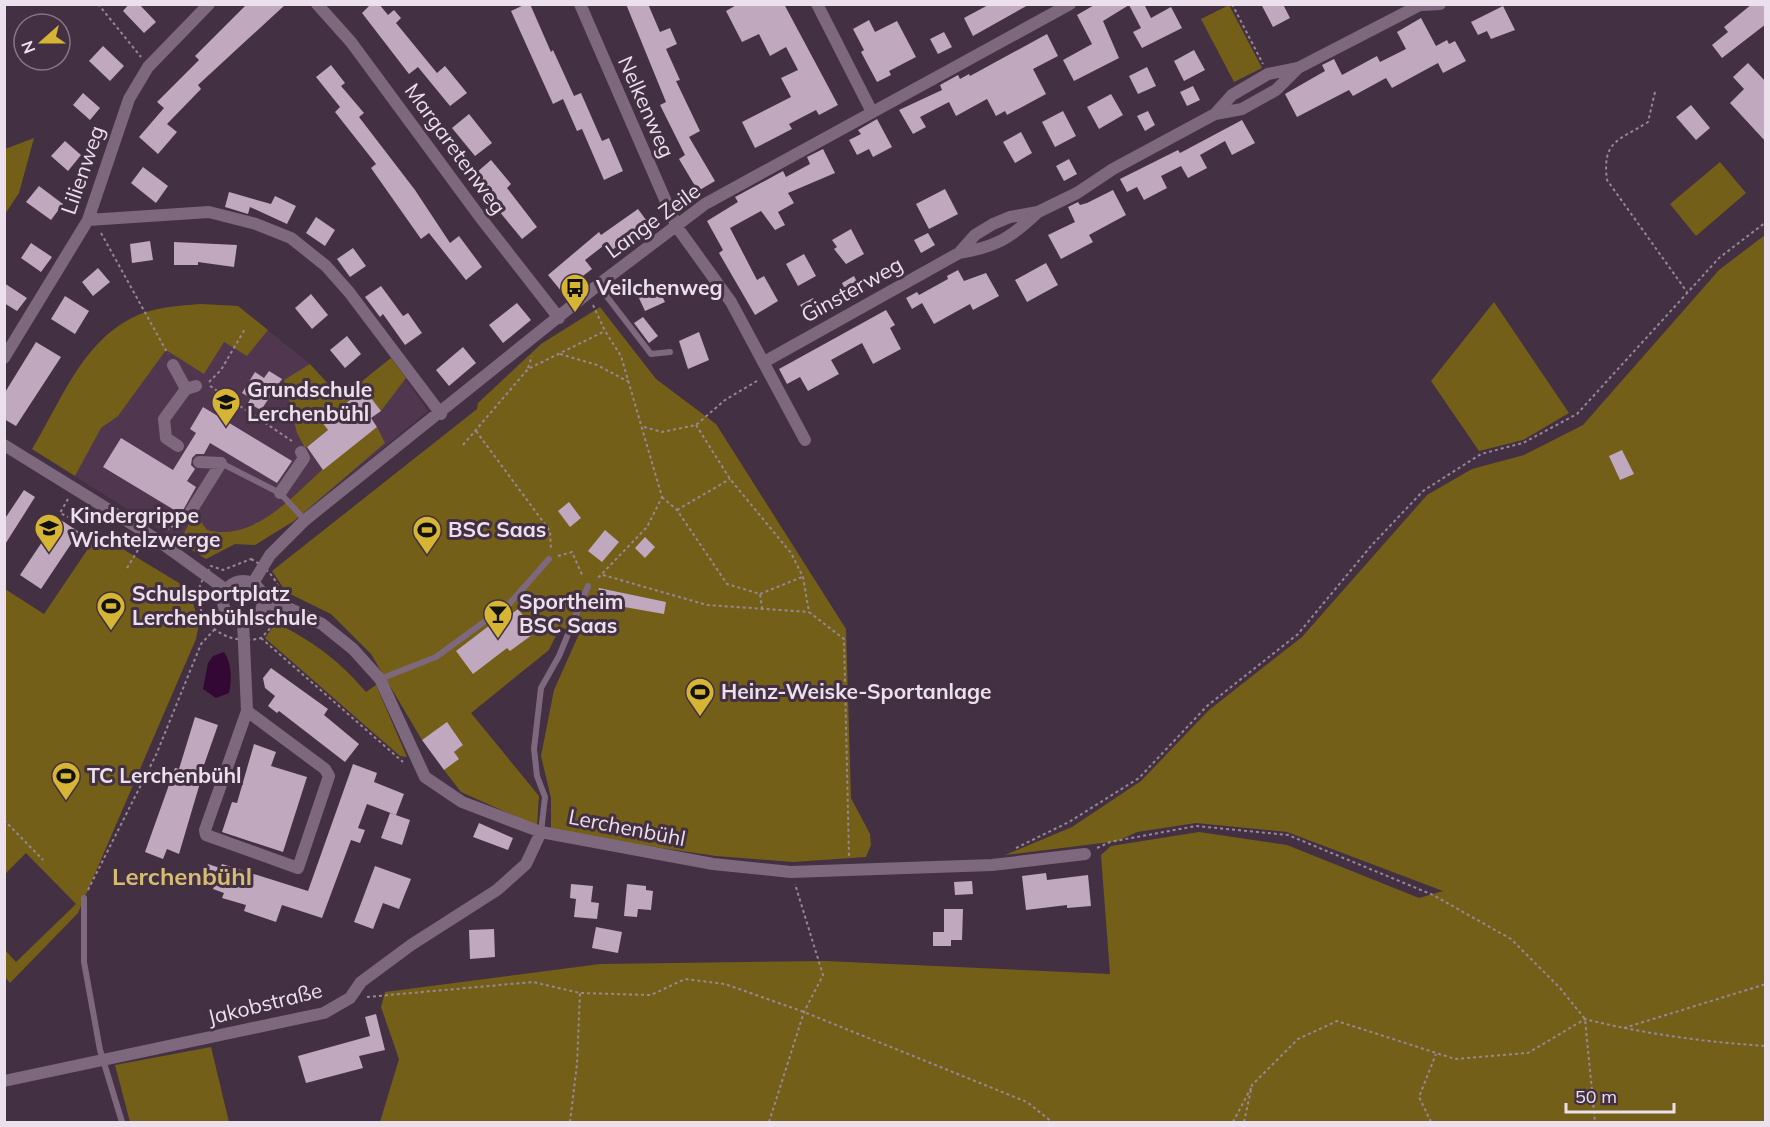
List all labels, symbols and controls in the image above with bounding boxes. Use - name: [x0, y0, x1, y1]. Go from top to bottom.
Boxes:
- north arrow: [12, 12, 72, 72]
- text: N: [16, 38, 39, 57]
- street label: Nelkenweg: [613, 52, 681, 161]
- street label: Margaretenweg: [400, 78, 512, 219]
- street label: Lilienweg: [55, 122, 109, 218]
- street label: Lange Zeile: [600, 177, 705, 263]
- street label: Ginsterweg: [796, 251, 907, 328]
- bus stop icon: Veilchenweg: [559, 272, 591, 314]
- place label: Veilchenweg: [595, 274, 723, 300]
- place label: Grundschule Lerchenbühl: [247, 376, 372, 426]
- school or university icon: Grundschule Lerchenbühl: [210, 386, 242, 428]
- place label: Kindergrippe Wichtelzwerge: [70, 502, 221, 552]
- school or university icon: Kindergrippe Wichtelzwerge: [33, 512, 65, 554]
- sports icon: BSC Saas: [411, 514, 443, 556]
- place label: BSC Saas: [448, 516, 546, 542]
- place label: Schulsportplatz Lerchenbühlschule: [132, 580, 318, 630]
- place label: Sportheim BSC Saas: [519, 588, 623, 638]
- sports icon: Schulsportplatz Lerchenbühlschule: [95, 590, 127, 632]
- bar icon: Sportheim BSC Saas: [482, 598, 514, 640]
- sports icon: Heinz-Weiske-Sportanlage: [684, 676, 716, 718]
- place label: Heinz-Weiske-Sportanlage: [721, 678, 992, 704]
- sports icon: TC Lerchenbühl: [50, 760, 82, 802]
- place label: TC Lerchenbühl: [87, 762, 242, 788]
- street label: Lerchenbühl: [566, 803, 688, 851]
- district label: Lerchenbühl: [112, 861, 252, 891]
- street label: Jakobstraße: [205, 976, 325, 1030]
- scale bar: [1566, 1076, 1674, 1114]
- text: 50 m: [1575, 1085, 1617, 1108]

